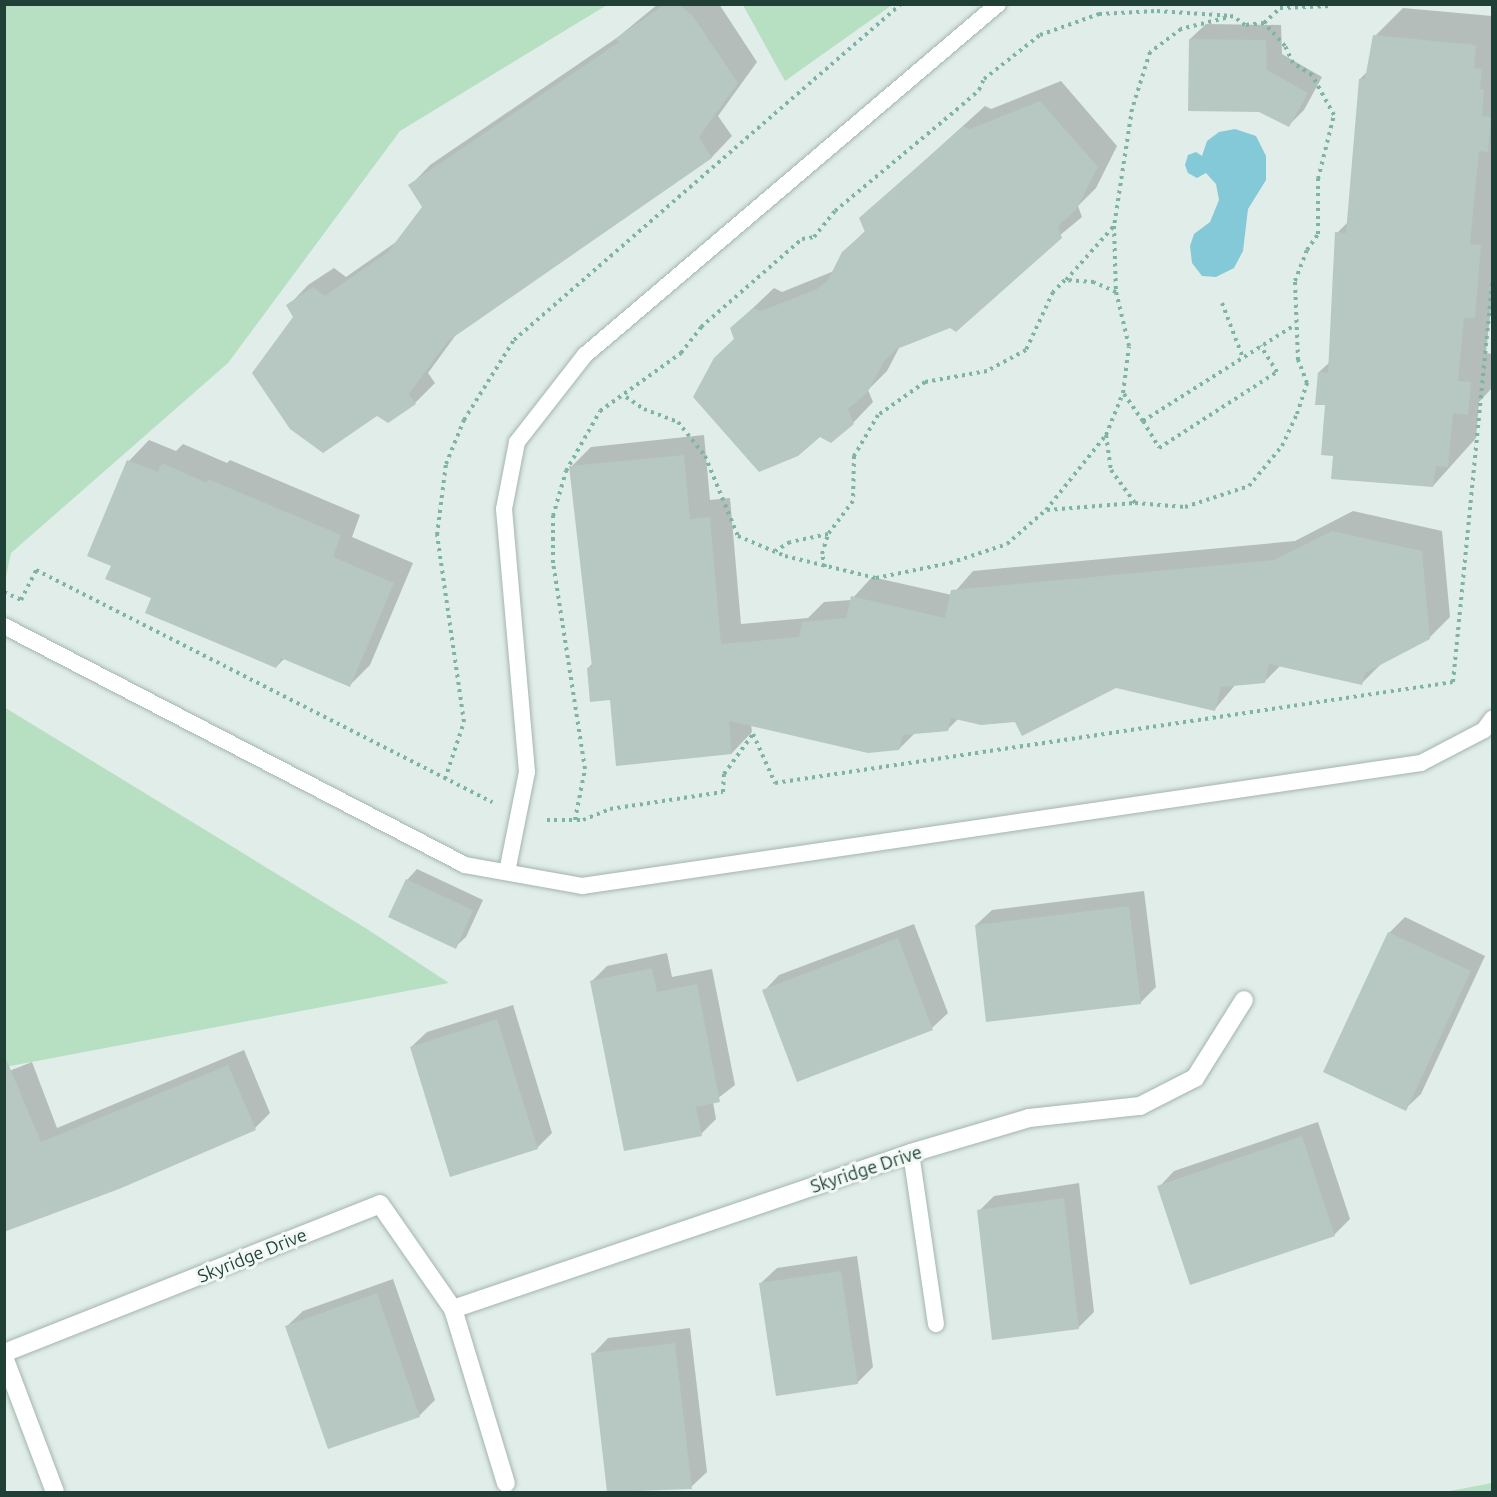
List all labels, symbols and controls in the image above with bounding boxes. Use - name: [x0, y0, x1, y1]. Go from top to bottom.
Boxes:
- street label: Skyridge Drive: [808, 1141, 924, 1197]
- street label: Skyridge Drive: [194, 1223, 310, 1287]

